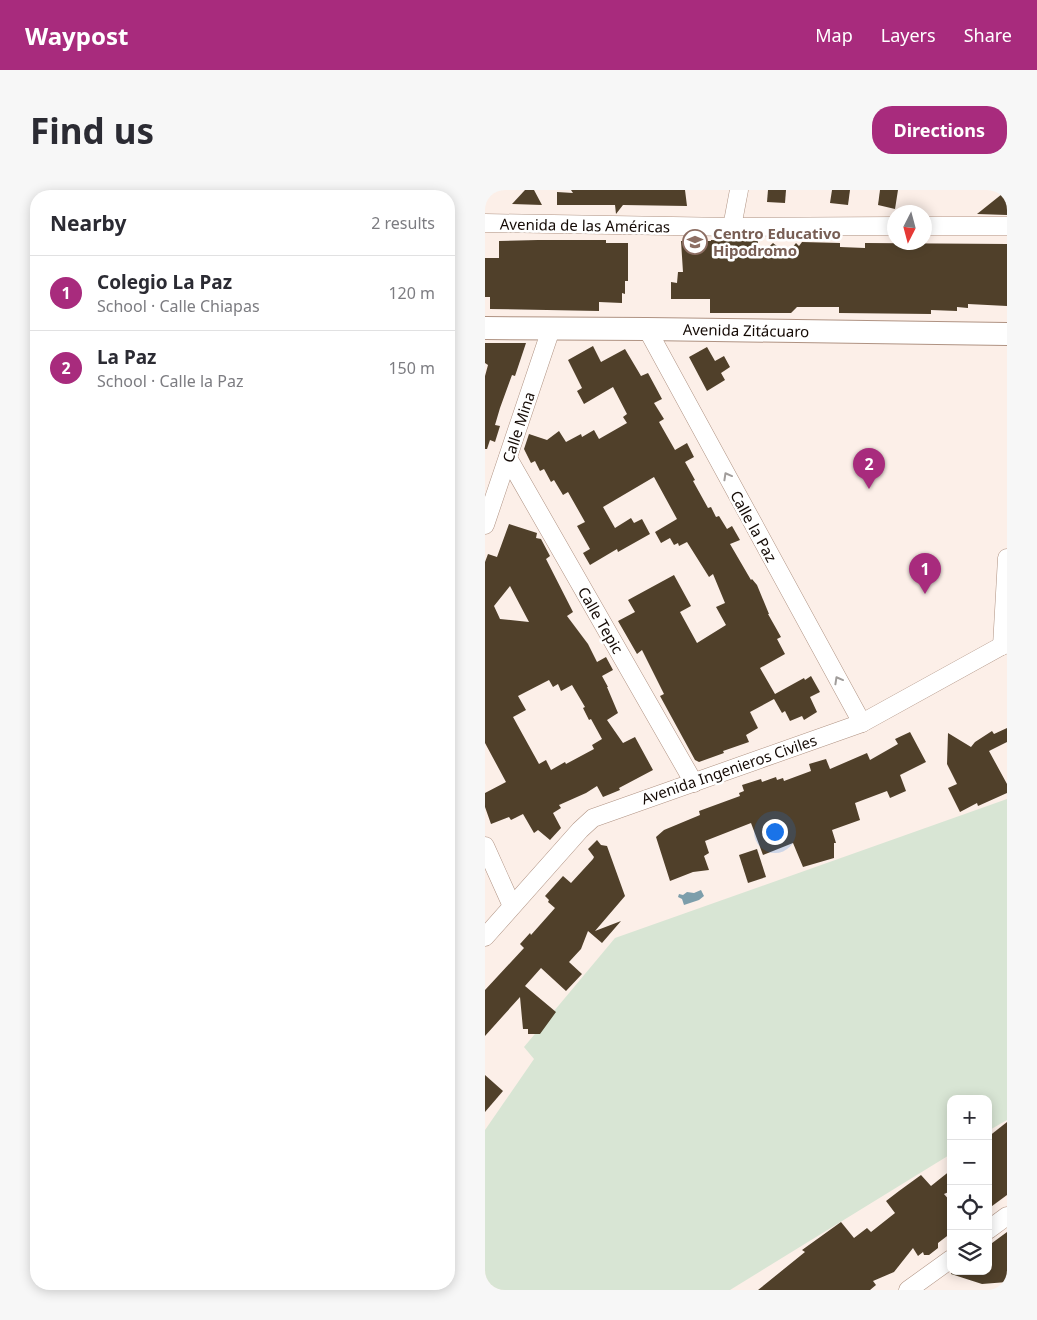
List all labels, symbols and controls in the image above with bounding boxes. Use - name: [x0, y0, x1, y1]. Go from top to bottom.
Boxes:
- text: Waypost: [25, 19, 128, 52]
- text: Map: [815, 23, 853, 47]
- text: Layers: [881, 23, 936, 47]
- text: Share: [964, 23, 1012, 47]
- button: Directions: [872, 106, 1007, 154]
- text: Find us: [30, 107, 154, 154]
- north arrow: [887, 205, 932, 250]
- text: Nearby: [50, 209, 126, 237]
- text: 2 results: [371, 212, 435, 234]
- street label: Avenida de las Américas: [500, 214, 670, 236]
- place label: Centro Educativo Hipodromo: [713, 223, 841, 260]
- school or university icon: Centro Educativo Hipodromo: [682, 229, 708, 255]
- text: Colegio La Paz: [97, 269, 232, 295]
- text: 1: [61, 282, 71, 304]
- text: 120 m: [388, 282, 435, 304]
- text: School · Calle Chiapas: [97, 295, 260, 317]
- street label: Avenida Zitácuaro: [683, 319, 809, 341]
- text: La Paz: [97, 344, 157, 370]
- text: 2: [61, 357, 71, 379]
- text: 150 m: [388, 357, 435, 379]
- text: School · Calle la Paz: [97, 370, 243, 392]
- street label: Calle Mina: [497, 389, 539, 465]
- pin: 2: [853, 448, 885, 489]
- one-way arrow: [723, 472, 733, 481]
- street label: Calle la Paz: [726, 487, 782, 565]
- pin: 1: [909, 553, 941, 594]
- street label: Calle Tepic: [574, 583, 628, 657]
- one-way arrow: [835, 676, 845, 685]
- street label: Avenida Ingenieros Civiles: [639, 730, 819, 808]
- your location: [762, 819, 788, 845]
- map controls: [947, 1095, 992, 1275]
- button: +: [947, 1095, 992, 1140]
- button: −: [947, 1140, 992, 1185]
- button: locate: [947, 1185, 992, 1230]
- button: layers: [947, 1230, 992, 1275]

